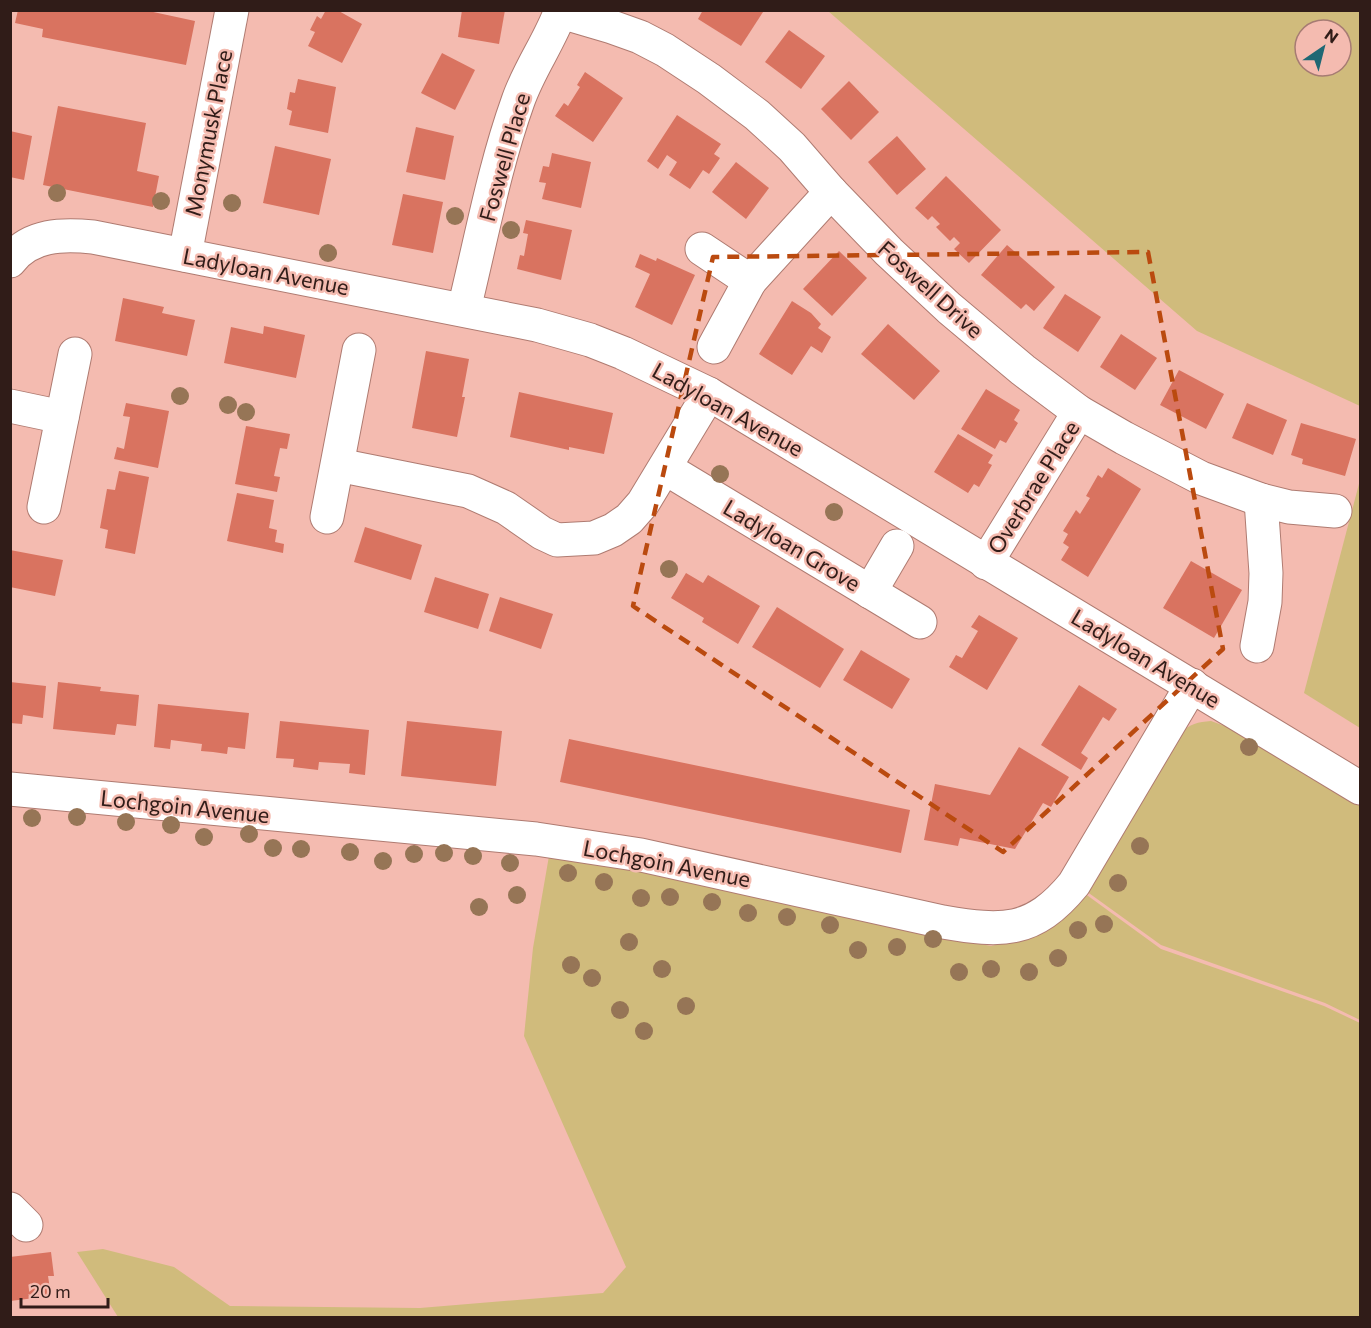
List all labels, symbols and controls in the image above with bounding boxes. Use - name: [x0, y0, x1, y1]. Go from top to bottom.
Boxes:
- north arrow: [1293, 18, 1353, 78]
- text: N: [1322, 24, 1342, 47]
- street label: Monymusk Place: [179, 48, 237, 218]
- street label: Foswell Place: [473, 90, 535, 224]
- street label: Foswell Drive: [873, 235, 989, 343]
- street label: Ladyloan Avenue: [181, 242, 351, 300]
- street label: Ladyloan Avenue: [648, 356, 808, 462]
- street label: Overbrae Place: [981, 416, 1085, 558]
- street label: Ladyloan Grove: [719, 494, 865, 596]
- street label: Ladyloan Avenue: [1067, 603, 1225, 713]
- street label: Lochgoin Avenue: [99, 784, 271, 828]
- street label: Lochgoin Avenue: [581, 834, 753, 892]
- scale bar: [21, 1271, 108, 1309]
- text: 20 m: [30, 1280, 71, 1302]

